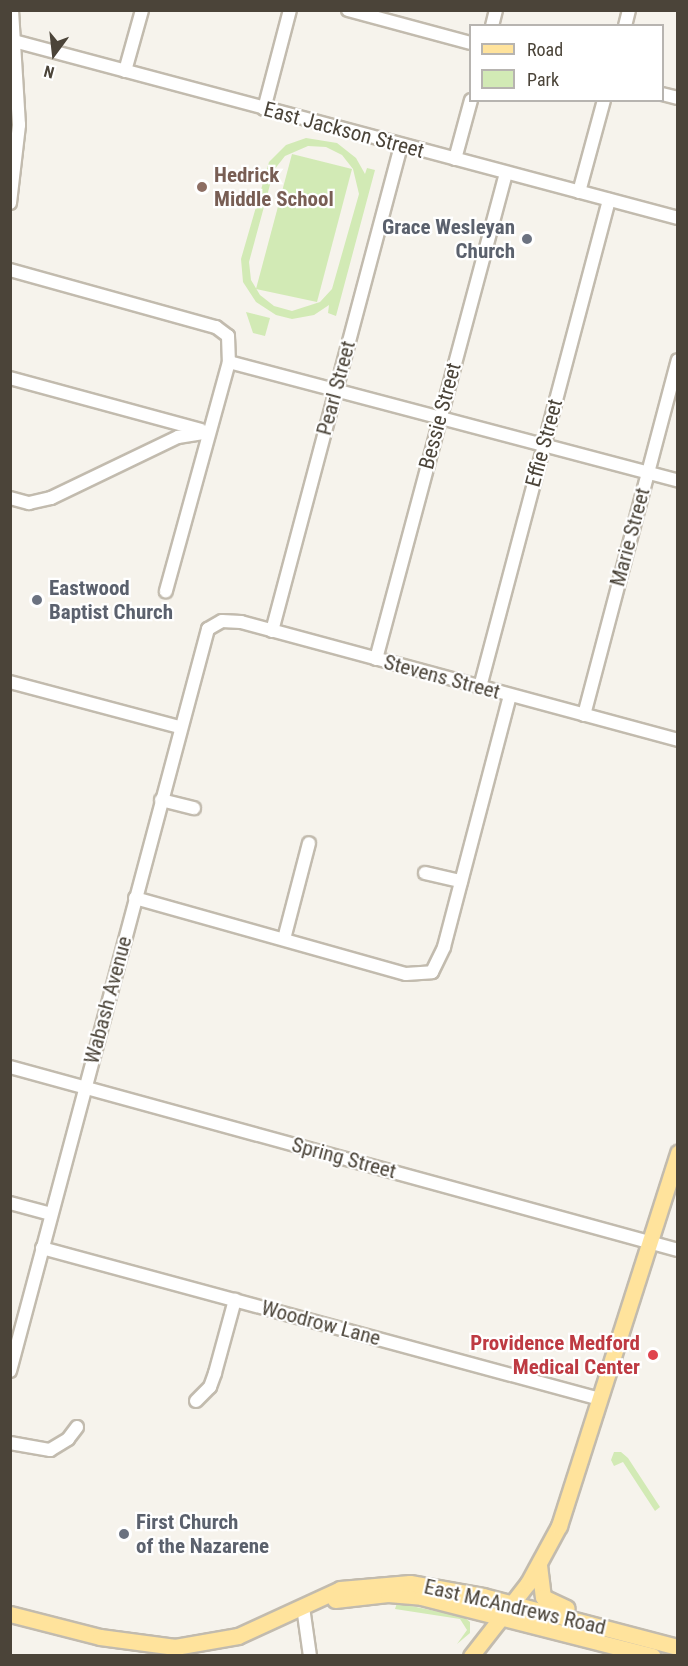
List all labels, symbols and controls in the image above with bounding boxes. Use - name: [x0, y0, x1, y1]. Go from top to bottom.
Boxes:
- north arrow: [24, 24, 84, 84]
- legend: [469, 24, 664, 102]
- text: Road: [527, 39, 563, 60]
- text: N: [42, 61, 56, 82]
- text: Park: [527, 69, 559, 90]
- street label: East Jackson Street: [261, 97, 427, 163]
- place label: Hedrick Middle School: [214, 162, 334, 212]
- marker: Hedrick Middle School: [195, 180, 209, 194]
- place label: Grace Wesleyan Church: [382, 214, 515, 264]
- marker: Grace Wesleyan Church: [520, 232, 534, 246]
- street label: Pearl Street: [311, 338, 361, 438]
- street label: Bessie Street: [414, 360, 466, 472]
- street label: Effie Street: [520, 396, 568, 490]
- street label: Marie Street: [605, 485, 655, 589]
- place label: Eastwood Baptist Church: [49, 575, 173, 625]
- marker: Eastwood Baptist Church: [30, 593, 44, 607]
- street label: Stevens Street: [381, 649, 503, 705]
- street label: Wabash Avenue: [79, 933, 137, 1067]
- street label: Spring Street: [289, 1132, 399, 1184]
- street label: Woodrow Lane: [259, 1295, 383, 1351]
- place label: Providence Medford Medical Center: [470, 1330, 640, 1380]
- marker: Providence Medford Medical Center: [644, 1346, 662, 1364]
- place label: First Church of the Nazarene: [136, 1509, 269, 1559]
- marker: First Church of the Nazarene: [117, 1527, 131, 1541]
- street label: East McAndrews Road: [422, 1574, 608, 1640]

